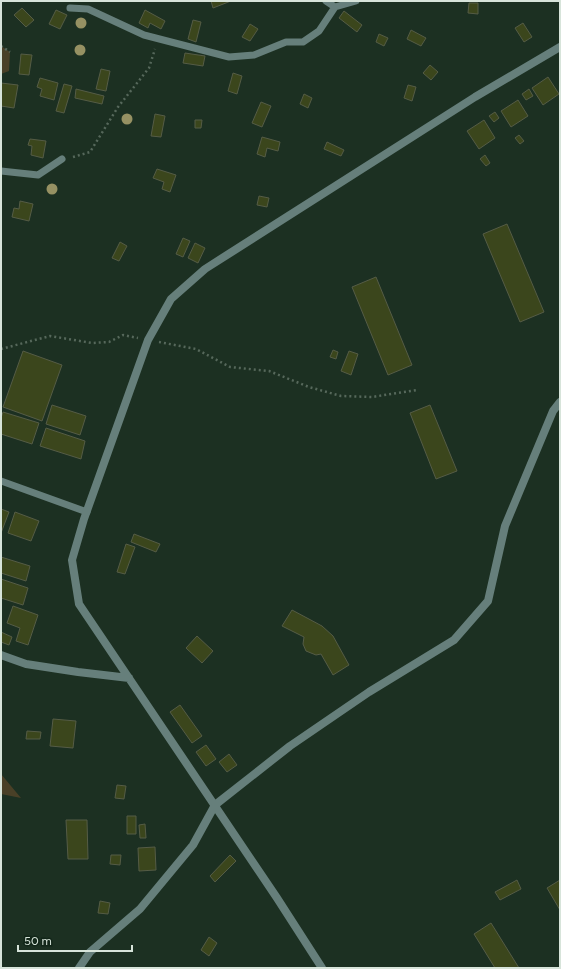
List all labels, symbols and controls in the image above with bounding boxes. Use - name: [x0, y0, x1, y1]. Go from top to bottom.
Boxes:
- scale bar: [18, 927, 132, 953]
- text: 50 m: [24, 934, 52, 948]

